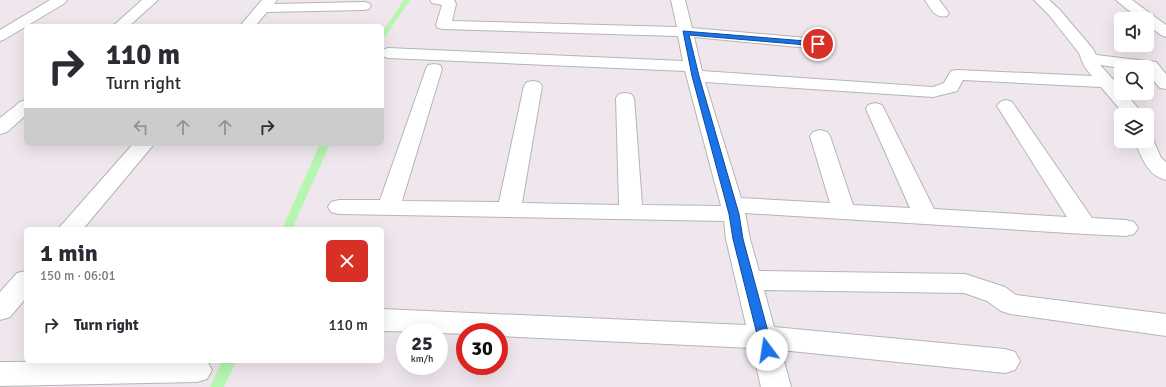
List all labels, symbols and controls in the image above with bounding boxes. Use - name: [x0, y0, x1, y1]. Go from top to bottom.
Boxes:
- map controls: [1114, 12, 1154, 148]
- button: sound: [1114, 12, 1154, 52]
- pin: [801, 27, 835, 61]
- icon: arrive: [807, 33, 829, 55]
- text: 110 m: [106, 38, 180, 72]
- icon: right: [40, 40, 92, 92]
- button: search: [1114, 60, 1154, 100]
- text: Turn right: [106, 72, 181, 94]
- button: layers: [1114, 108, 1154, 148]
- icon: left: [130, 116, 152, 138]
- icon: ahead: [172, 116, 194, 138]
- icon: ahead: [214, 116, 236, 138]
- icon: right: [256, 116, 278, 138]
- text: 1 min: [40, 238, 98, 268]
- button: close: [326, 240, 368, 282]
- text: 150 m · 06:01: [40, 268, 116, 284]
- icon: right: [40, 314, 62, 336]
- text: Turn right: [74, 316, 139, 334]
- text: 110 m: [328, 316, 368, 334]
- speed limit sign: 30: [456, 323, 508, 375]
- position arrow: [746, 329, 788, 371]
- text: 25: [411, 331, 433, 356]
- text: km/h: [411, 353, 433, 365]

